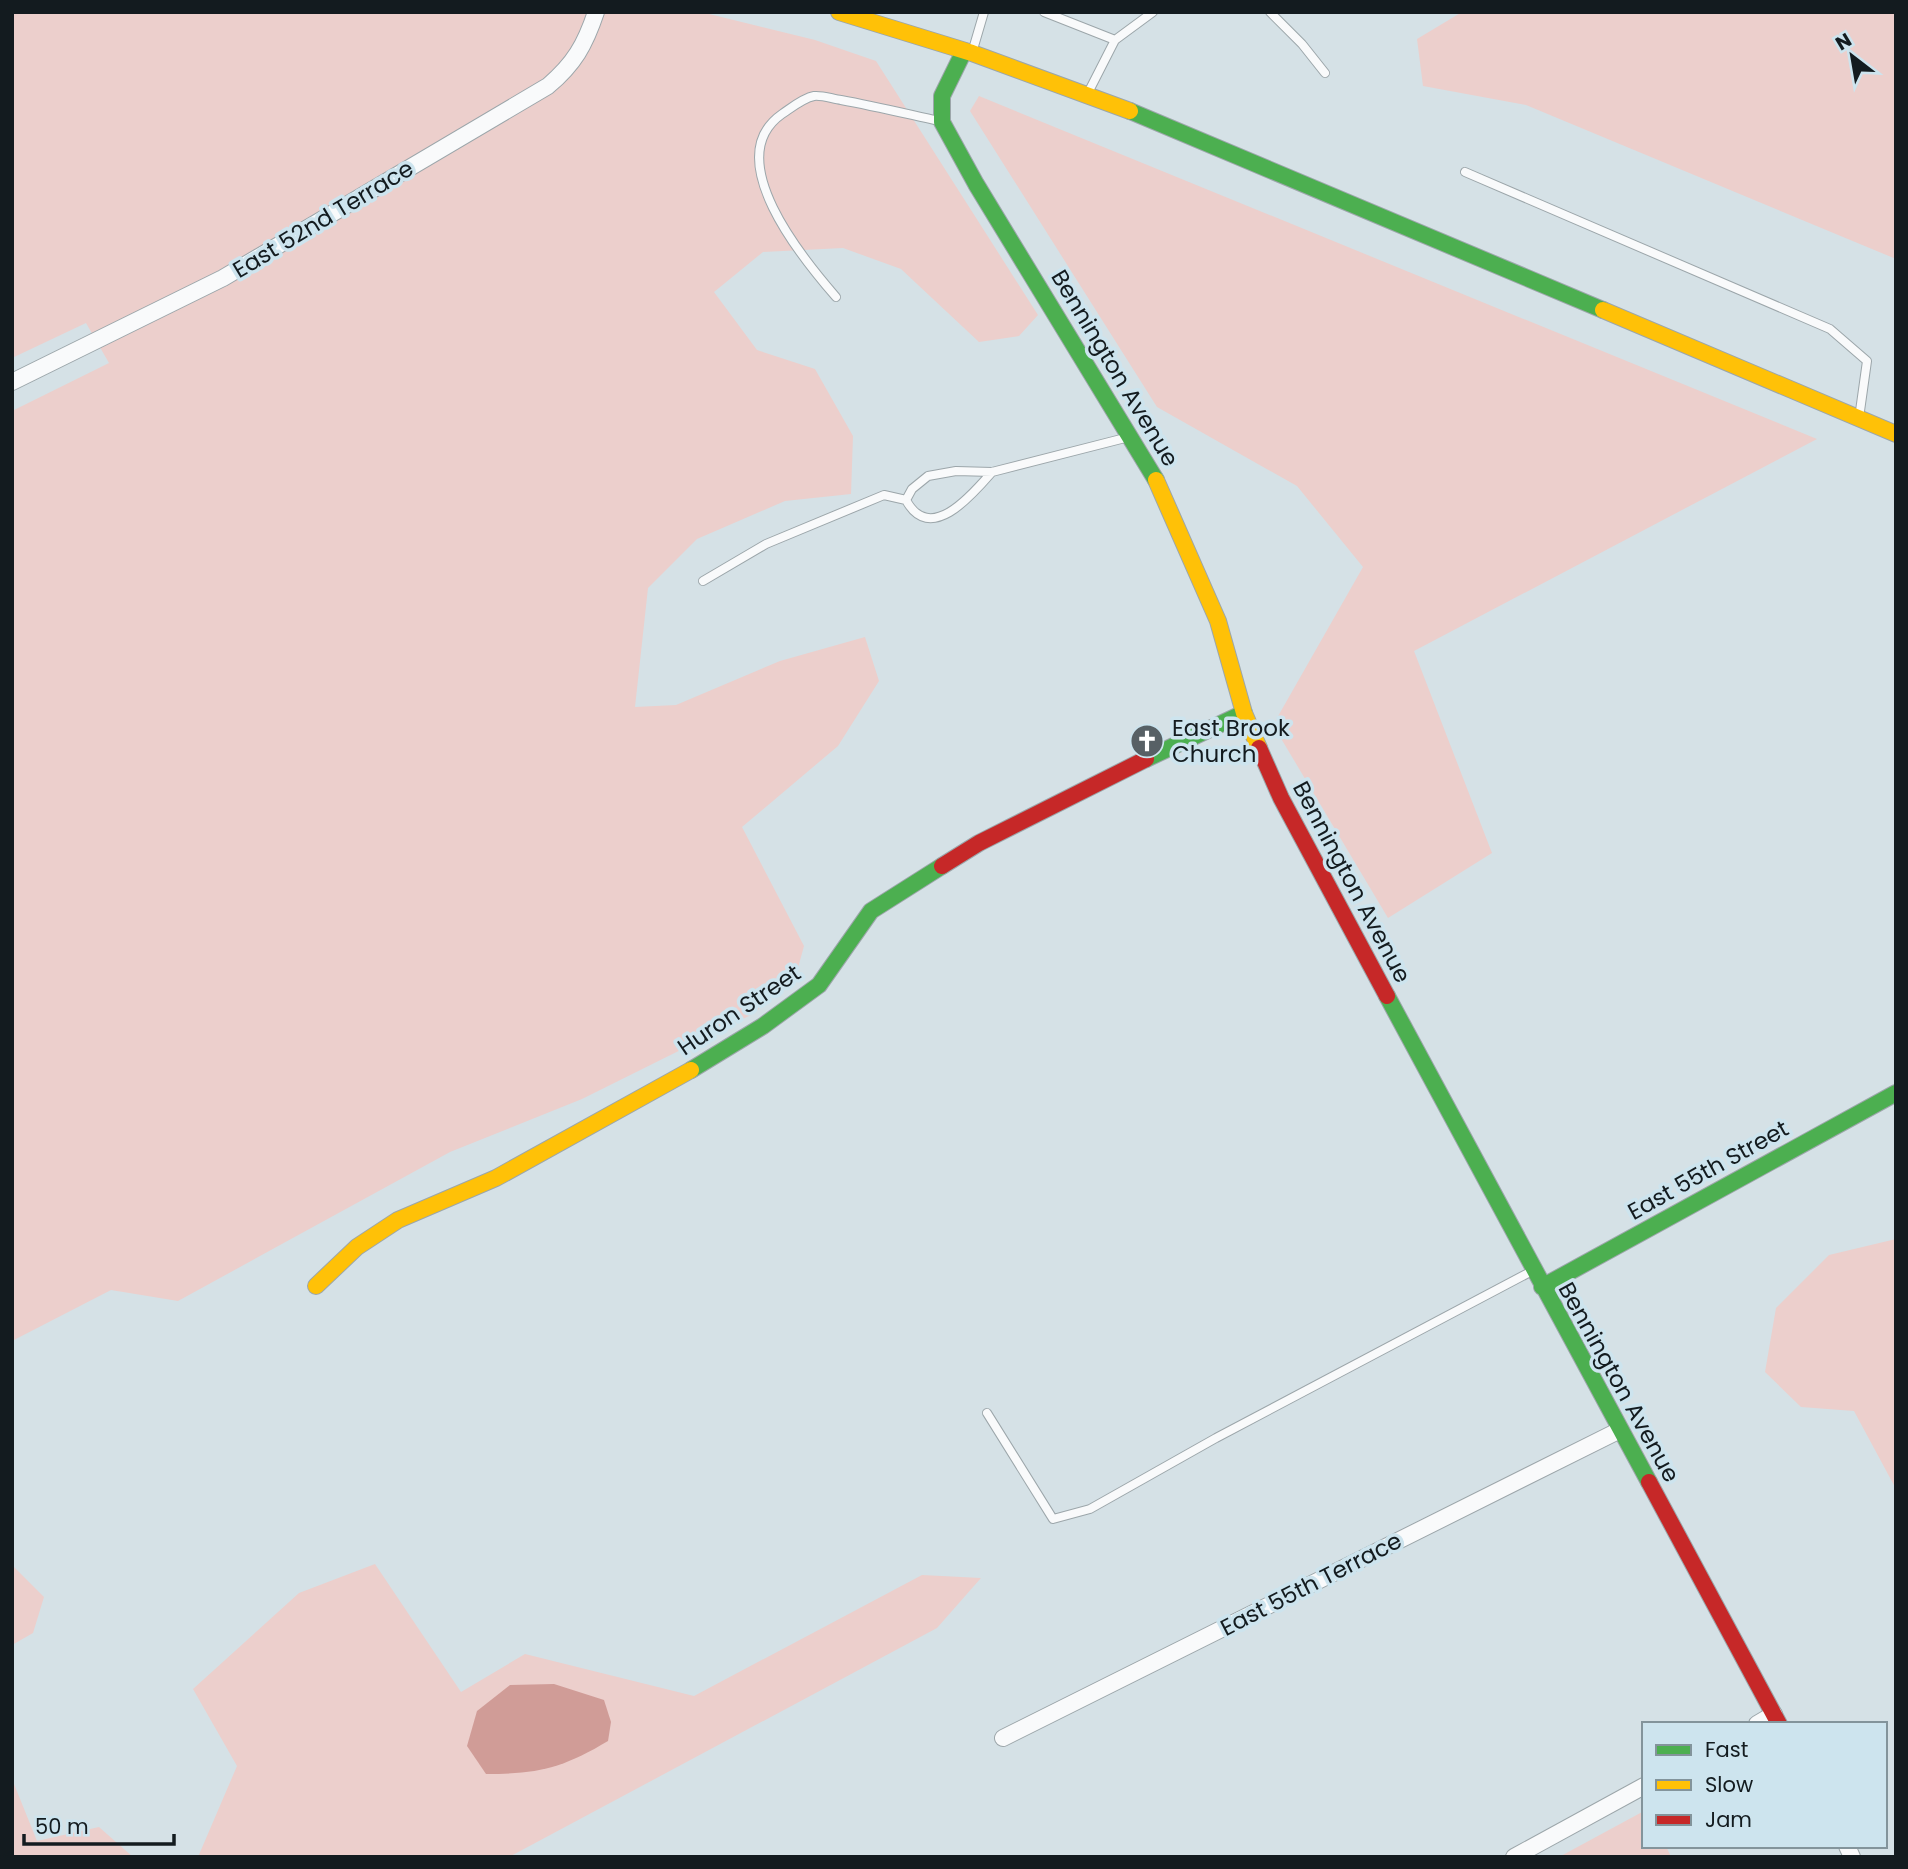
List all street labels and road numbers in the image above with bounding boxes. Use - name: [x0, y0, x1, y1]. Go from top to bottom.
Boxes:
- street label: East 52nd Terrace: [227, 152, 419, 286]
- street label: Bennington Avenue: [1044, 264, 1186, 472]
- street label: Bennington Avenue: [1285, 776, 1419, 988]
- street label: Huron Street: [671, 957, 807, 1063]
- street label: East 55th Street: [1622, 1113, 1794, 1227]
- street label: Bennington Avenue: [1551, 1276, 1687, 1488]
- street label: East 55th Terrace: [1215, 1524, 1407, 1644]

